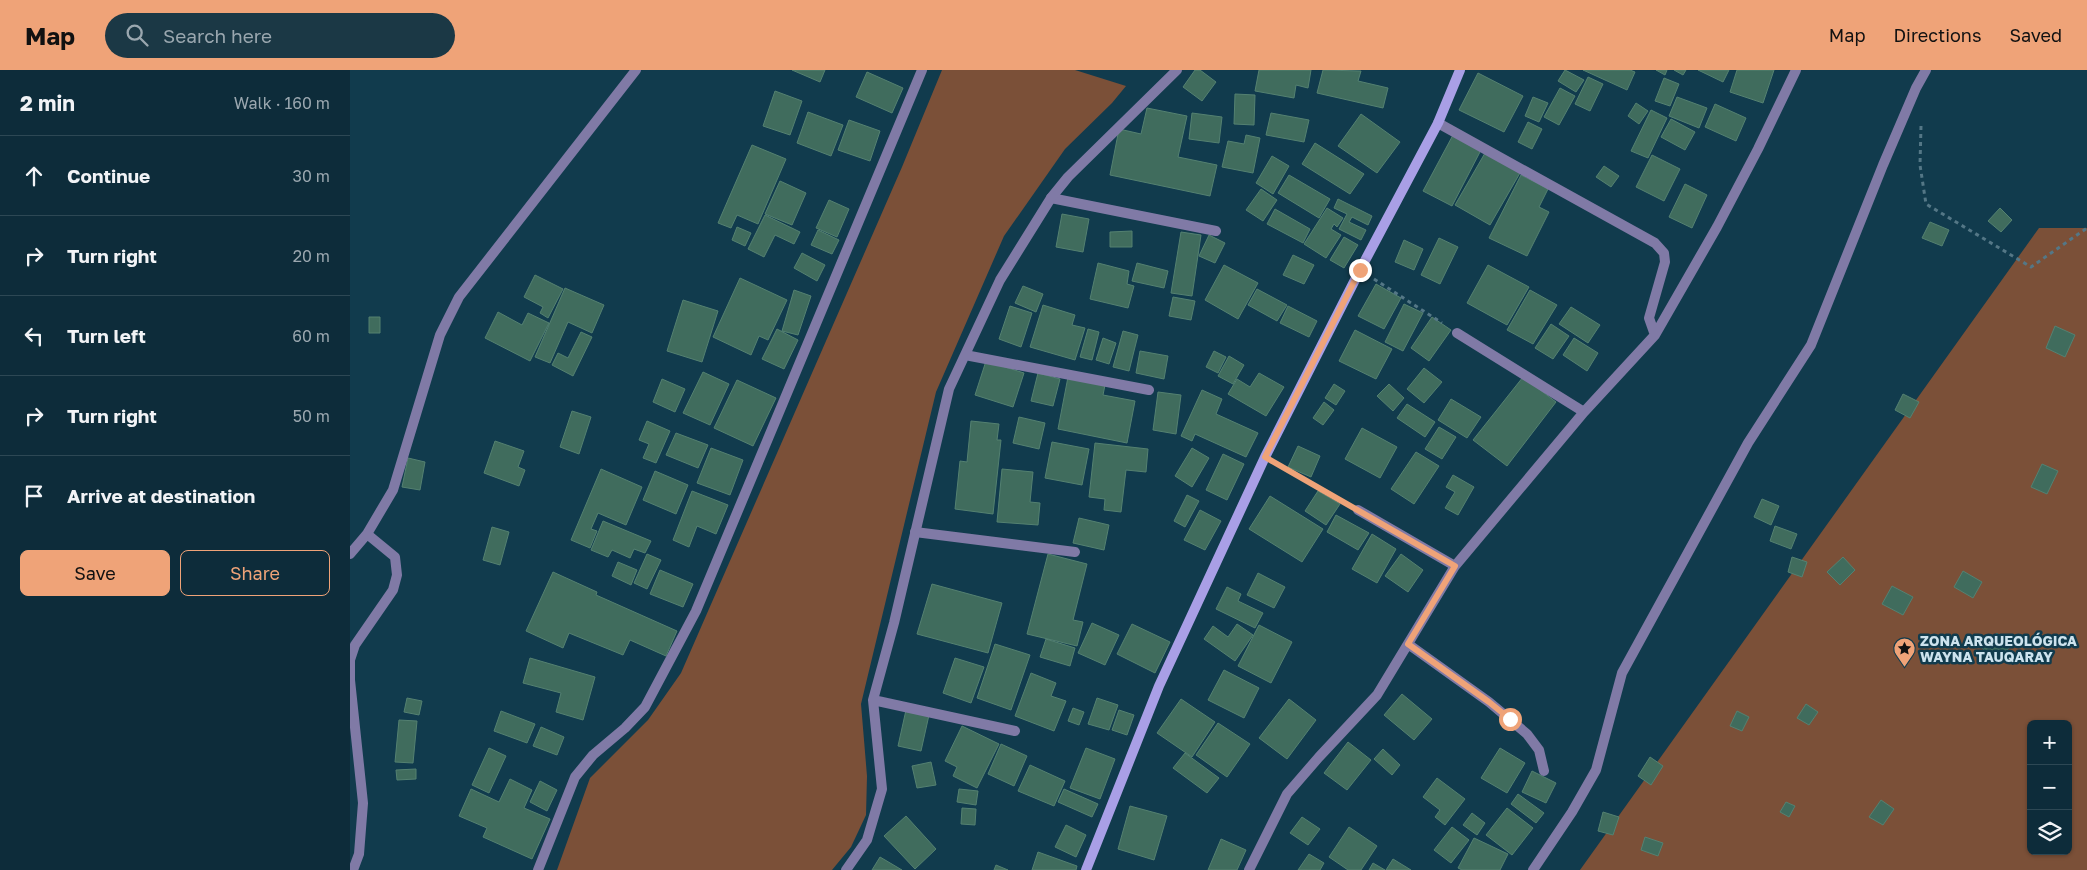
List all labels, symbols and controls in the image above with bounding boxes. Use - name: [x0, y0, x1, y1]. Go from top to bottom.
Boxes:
- search box: [105, 13, 455, 58]
- text: Map: [25, 21, 75, 50]
- icon: search: [123, 21, 151, 49]
- text: Search here: [163, 24, 272, 47]
- text: Map: [1829, 24, 1865, 46]
- text: Directions: [1893, 24, 1981, 46]
- text: Saved: [2009, 24, 2062, 46]
- text: 2 min: [20, 90, 75, 116]
- text: Walk · 160 m: [234, 93, 330, 113]
- icon: ahead: [20, 162, 48, 190]
- text: Continue: [67, 164, 150, 187]
- text: 30 m: [293, 166, 330, 186]
- icon: right: [20, 242, 48, 270]
- text: Turn right: [67, 244, 157, 267]
- text: 20 m: [293, 246, 330, 266]
- route end: [1349, 259, 1372, 282]
- icon: left: [20, 322, 48, 350]
- text: Turn left: [67, 324, 146, 347]
- text: 60 m: [292, 326, 330, 346]
- icon: right: [20, 402, 48, 430]
- text: Turn right: [67, 404, 157, 427]
- text: 50 m: [293, 406, 330, 426]
- icon: arrive: [20, 482, 48, 510]
- text: Arrive at destination: [67, 484, 255, 507]
- button: Save: [20, 550, 170, 596]
- button: Share: [180, 550, 330, 596]
- place label: ZONA ARQUEOLÓGICA WAYNA TAUQARAY: [1920, 632, 2077, 665]
- place icon: ZONA ARQUEOLÓGICA WAYNA TAUQARAY: [1892, 637, 1916, 668]
- route start: [1499, 708, 1522, 731]
- map controls: [2027, 720, 2072, 855]
- button: +: [2027, 720, 2072, 765]
- button: −: [2027, 765, 2072, 810]
- button: layers: [2027, 810, 2072, 855]

